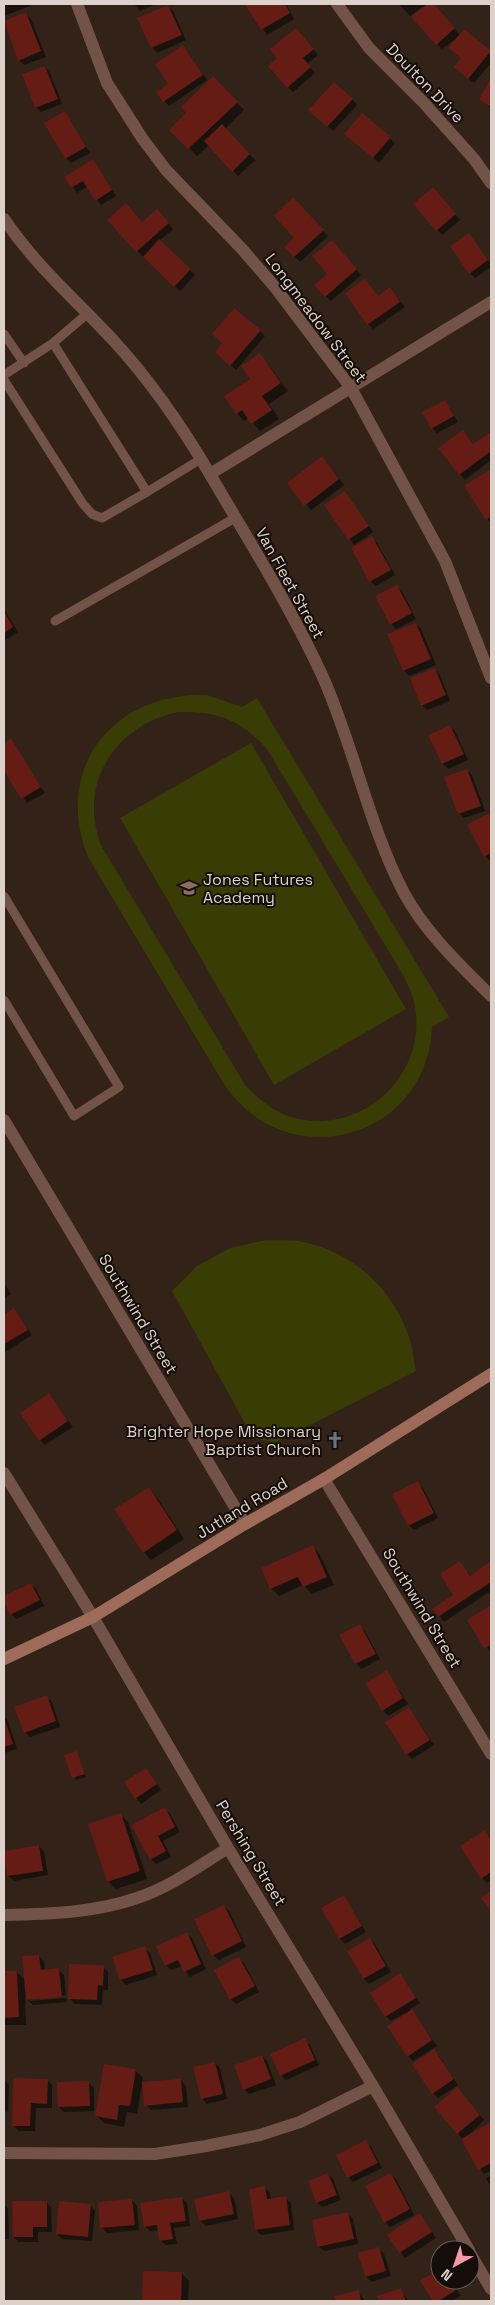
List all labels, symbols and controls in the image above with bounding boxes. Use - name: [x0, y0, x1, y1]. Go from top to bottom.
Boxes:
- street label: Doulton Drive: [382, 39, 468, 127]
- street label: Longmeadow Street: [260, 249, 372, 387]
- street label: Van Fleet Street: [251, 524, 329, 642]
- place label: Jones Futures Academy: [203, 869, 313, 908]
- school or university icon: Jones Futures Academy: [179, 878, 199, 898]
- street label: Southwind Street: [94, 1250, 182, 1378]
- place label: Brighter Hope Missionary Baptist Church: [126, 1421, 321, 1460]
- church icon: Brighter Hope Missionary Baptist Church: [325, 1430, 345, 1450]
- street label: Jutland Road: [193, 1473, 291, 1543]
- street label: Southwind Street: [378, 1544, 466, 1672]
- street label: Pershing Street: [211, 1796, 291, 1910]
- north arrow: [430, 2240, 480, 2290]
- text: N: [437, 2265, 456, 2285]

